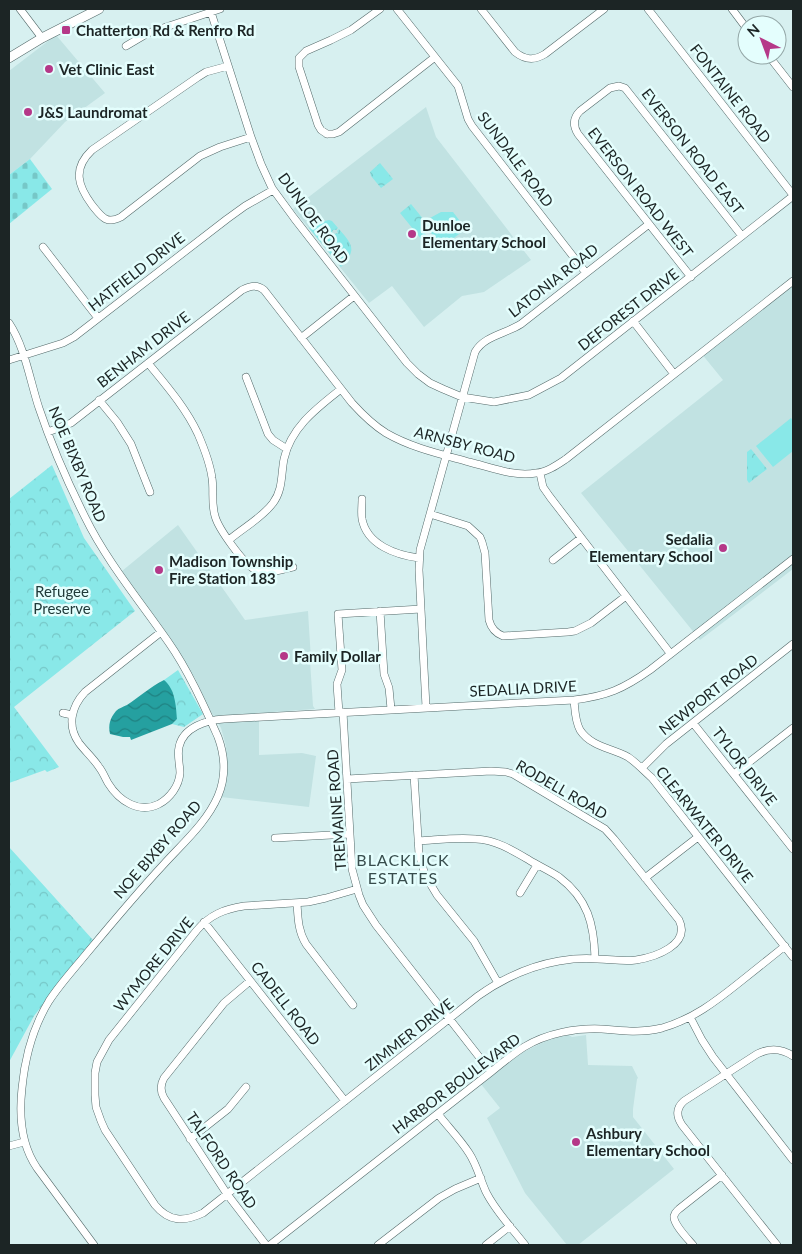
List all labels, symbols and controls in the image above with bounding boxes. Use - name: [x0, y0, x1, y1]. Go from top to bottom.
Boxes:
- north arrow: [737, 15, 787, 65]
- text: N: [743, 20, 763, 40]
- place label: Chatterton Rd & Renfro Rd: [76, 21, 254, 39]
- marker: Chatterton Rd & Renfro Rd: [60, 24, 72, 36]
- street label: FONTAINE ROAD: [687, 40, 775, 146]
- place label: Vet Clinic East: [58, 60, 155, 78]
- marker: Vet Clinic East: [43, 63, 55, 75]
- street label: EVERSON ROAD EAST: [638, 85, 748, 218]
- place label: J&S Laundromat: [38, 103, 148, 121]
- marker: J&S Laundromat: [22, 106, 34, 118]
- street label: SUNDALE ROAD: [474, 108, 558, 210]
- street label: EVERSON ROAD WEST: [585, 124, 697, 261]
- street label: DUNLOE ROAD: [275, 169, 353, 267]
- place label: Dunloe Elementary School: [422, 216, 546, 251]
- street label: HATFIELD DRIVE: [84, 228, 188, 314]
- marker: Dunloe Elementary School: [406, 228, 418, 240]
- street label: LATONIA ROAD: [505, 239, 601, 321]
- street label: DEFOREST DRIVE: [574, 264, 682, 354]
- street label: BENHAM DRIVE: [93, 307, 193, 391]
- street label: NOE BIXBY ROAD: [45, 403, 111, 525]
- street label: ARNSBY ROAD: [413, 422, 517, 466]
- place label: Sedalia Elementary School: [589, 530, 713, 565]
- marker: Sedalia Elementary School: [717, 542, 729, 554]
- place label: Madison Township Fire Station 183: [169, 552, 293, 587]
- marker: Madison Township Fire Station 183: [153, 564, 165, 576]
- park label: Refugee Preserve: [33, 582, 91, 617]
- place label: Family Dollar: [294, 647, 381, 665]
- marker: Family Dollar: [278, 650, 290, 662]
- street label: NEWPORT ROAD: [655, 650, 761, 738]
- street label: SEDALIA DRIVE: [469, 676, 577, 700]
- street label: TYLOR DRIVE: [709, 723, 781, 809]
- street label: TREMAINE ROAD: [323, 749, 349, 871]
- street label: RODELL ROAD: [513, 756, 611, 822]
- street label: CLEARWATER DRIVE: [653, 762, 757, 886]
- street label: NOE BIXBY ROAD: [109, 796, 205, 902]
- district label: BLACKLICK ESTATES: [356, 850, 450, 887]
- street label: WYMORE DRIVE: [109, 913, 197, 1015]
- street label: CADELL ROAD: [248, 957, 324, 1049]
- street label: ZIMMER DRIVE: [361, 994, 457, 1074]
- street label: HARBOR BOULEVARD: [389, 1029, 523, 1137]
- street label: TALFORD ROAD: [183, 1108, 261, 1212]
- place label: Ashbury Elementary School: [585, 1124, 710, 1159]
- marker: Ashbury Elementary School: [570, 1136, 582, 1148]

